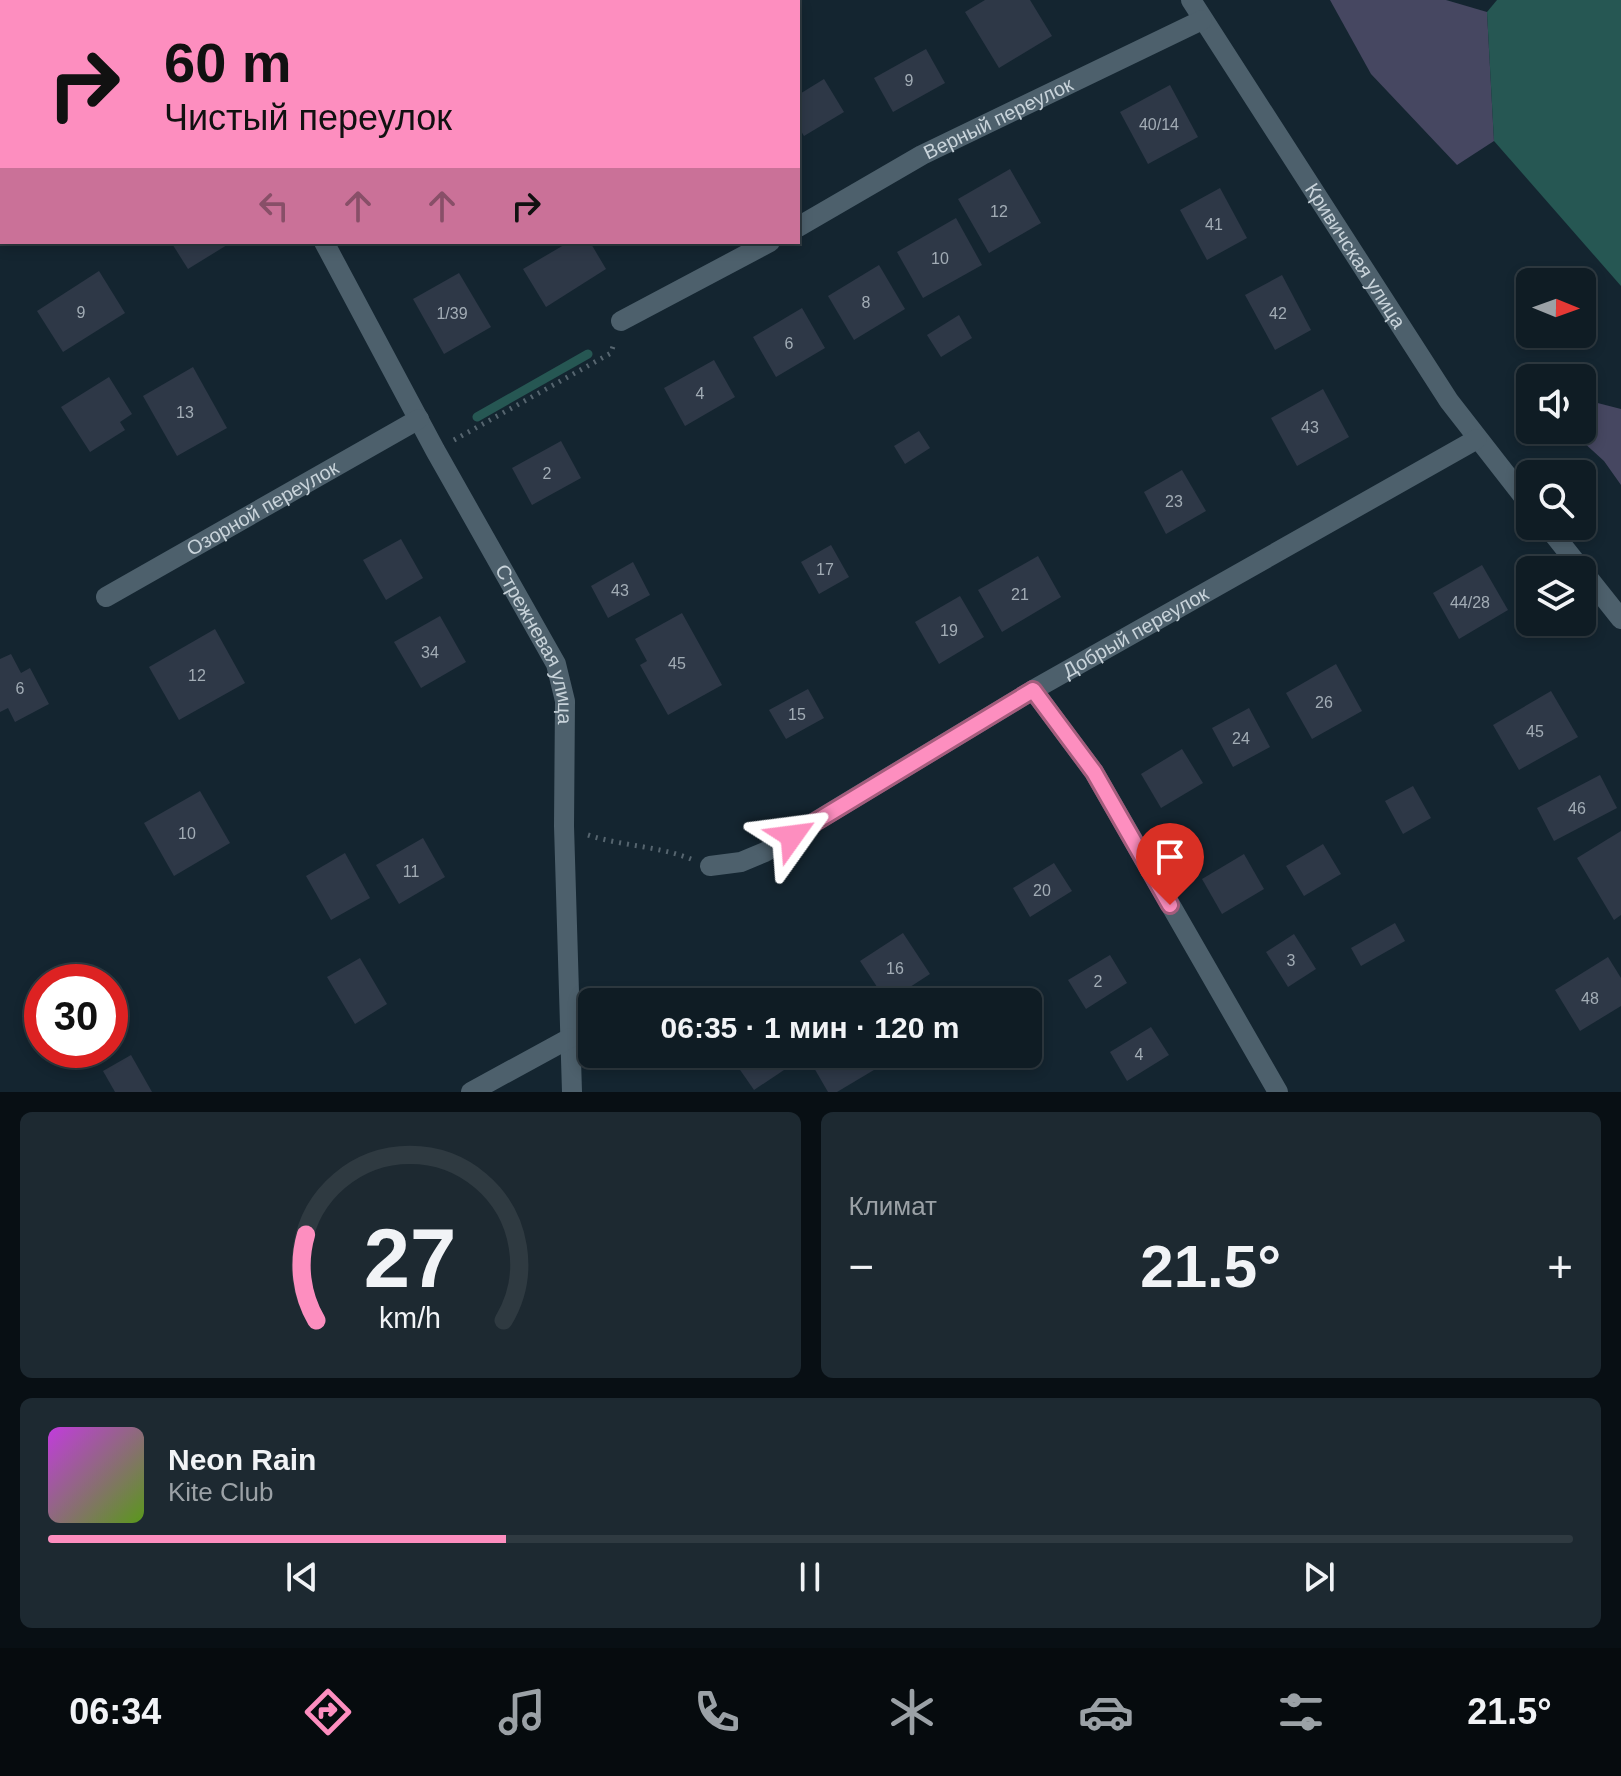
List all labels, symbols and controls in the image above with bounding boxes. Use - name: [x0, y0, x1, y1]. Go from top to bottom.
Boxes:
- text: 60 m: [164, 31, 292, 94]
- icon: right: [32, 32, 136, 136]
- house number: 9: [905, 72, 914, 89]
- street label: Верный переулок: [920, 73, 1077, 164]
- text: Чистый переулок: [164, 97, 452, 138]
- house number: 40/14: [1139, 116, 1179, 133]
- street label: Кривичская улица: [1301, 179, 1411, 333]
- icon: left: [252, 184, 296, 228]
- icon: ahead: [336, 184, 380, 228]
- icon: ahead: [420, 184, 464, 228]
- icon: right: [504, 184, 548, 228]
- house number: 12: [990, 203, 1008, 220]
- house number: 41: [1205, 216, 1223, 233]
- house number: 10: [931, 250, 949, 267]
- north arrow: [1516, 268, 1596, 348]
- map controls: [1516, 268, 1596, 636]
- house number: 8: [862, 294, 871, 311]
- house number: 9: [77, 304, 86, 321]
- house number: 1/39: [436, 305, 468, 322]
- house number: 42: [1269, 305, 1287, 322]
- house number: 6: [785, 335, 794, 352]
- button: sound: [1516, 364, 1596, 444]
- house number: 4: [696, 385, 705, 402]
- house number: 13: [176, 404, 194, 421]
- house number: 43: [1301, 419, 1319, 436]
- street label: Озорной переулок: [183, 456, 342, 560]
- button: search: [1516, 460, 1596, 540]
- house number: 2: [543, 465, 552, 482]
- house number: 23: [1165, 493, 1183, 510]
- button: layers: [1516, 556, 1596, 636]
- street label: Стрежневая улица: [491, 560, 576, 725]
- house number: 17: [816, 561, 834, 578]
- house number: 43: [611, 582, 629, 599]
- street label: Добрый переулок: [1059, 582, 1212, 682]
- house number: 21: [1011, 586, 1029, 603]
- house number: 44/28: [1450, 594, 1490, 611]
- house number: 19: [940, 622, 958, 639]
- house number: 34: [421, 644, 439, 661]
- house number: 45: [668, 655, 686, 672]
- house number: 12: [188, 667, 206, 684]
- house number: 6: [16, 680, 25, 697]
- house number: 26: [1315, 694, 1333, 711]
- house number: 15: [788, 706, 806, 723]
- house number: 45: [1526, 723, 1544, 740]
- house number: 24: [1232, 730, 1250, 747]
- position arrow: [750, 794, 834, 878]
- house number: 46: [1568, 800, 1586, 817]
- pin: [1136, 823, 1204, 905]
- house number: 10: [178, 825, 196, 842]
- icon: arrive: [1148, 835, 1192, 879]
- house number: 11: [403, 863, 419, 880]
- house number: 20: [1033, 882, 1051, 899]
- house number: 3: [1287, 952, 1296, 969]
- house number: 16: [886, 960, 904, 977]
- speed limit sign: 30: [24, 964, 128, 1068]
- house number: 2: [1094, 973, 1103, 990]
- house number: 48: [1581, 990, 1599, 1007]
- text: 06:35 · 1 мин · 120 m: [661, 1011, 959, 1044]
- house number: 4: [1135, 1046, 1144, 1063]
- text: Климат: [849, 1191, 937, 1221]
- text: 27: [364, 1212, 457, 1305]
- text: 21.5°: [1140, 1233, 1281, 1300]
- text: −: [849, 1242, 874, 1291]
- text: +: [1547, 1242, 1573, 1291]
- text: km/h: [379, 1302, 441, 1334]
- text: Neon Rain: [168, 1443, 316, 1476]
- text: Kite Club: [168, 1477, 274, 1507]
- icon: previous: [280, 1555, 324, 1599]
- icon: pause: [788, 1555, 832, 1599]
- icon: next: [1297, 1555, 1341, 1599]
- icon: directions: [300, 1684, 356, 1740]
- icon: music: [494, 1684, 550, 1740]
- icon: phone: [689, 1684, 745, 1740]
- icon: climate: [884, 1684, 940, 1740]
- icon: car: [1078, 1684, 1134, 1740]
- icon: filters: [1273, 1684, 1329, 1740]
- text: 06:34: [69, 1691, 161, 1732]
- text: 21.5°: [1467, 1691, 1552, 1732]

